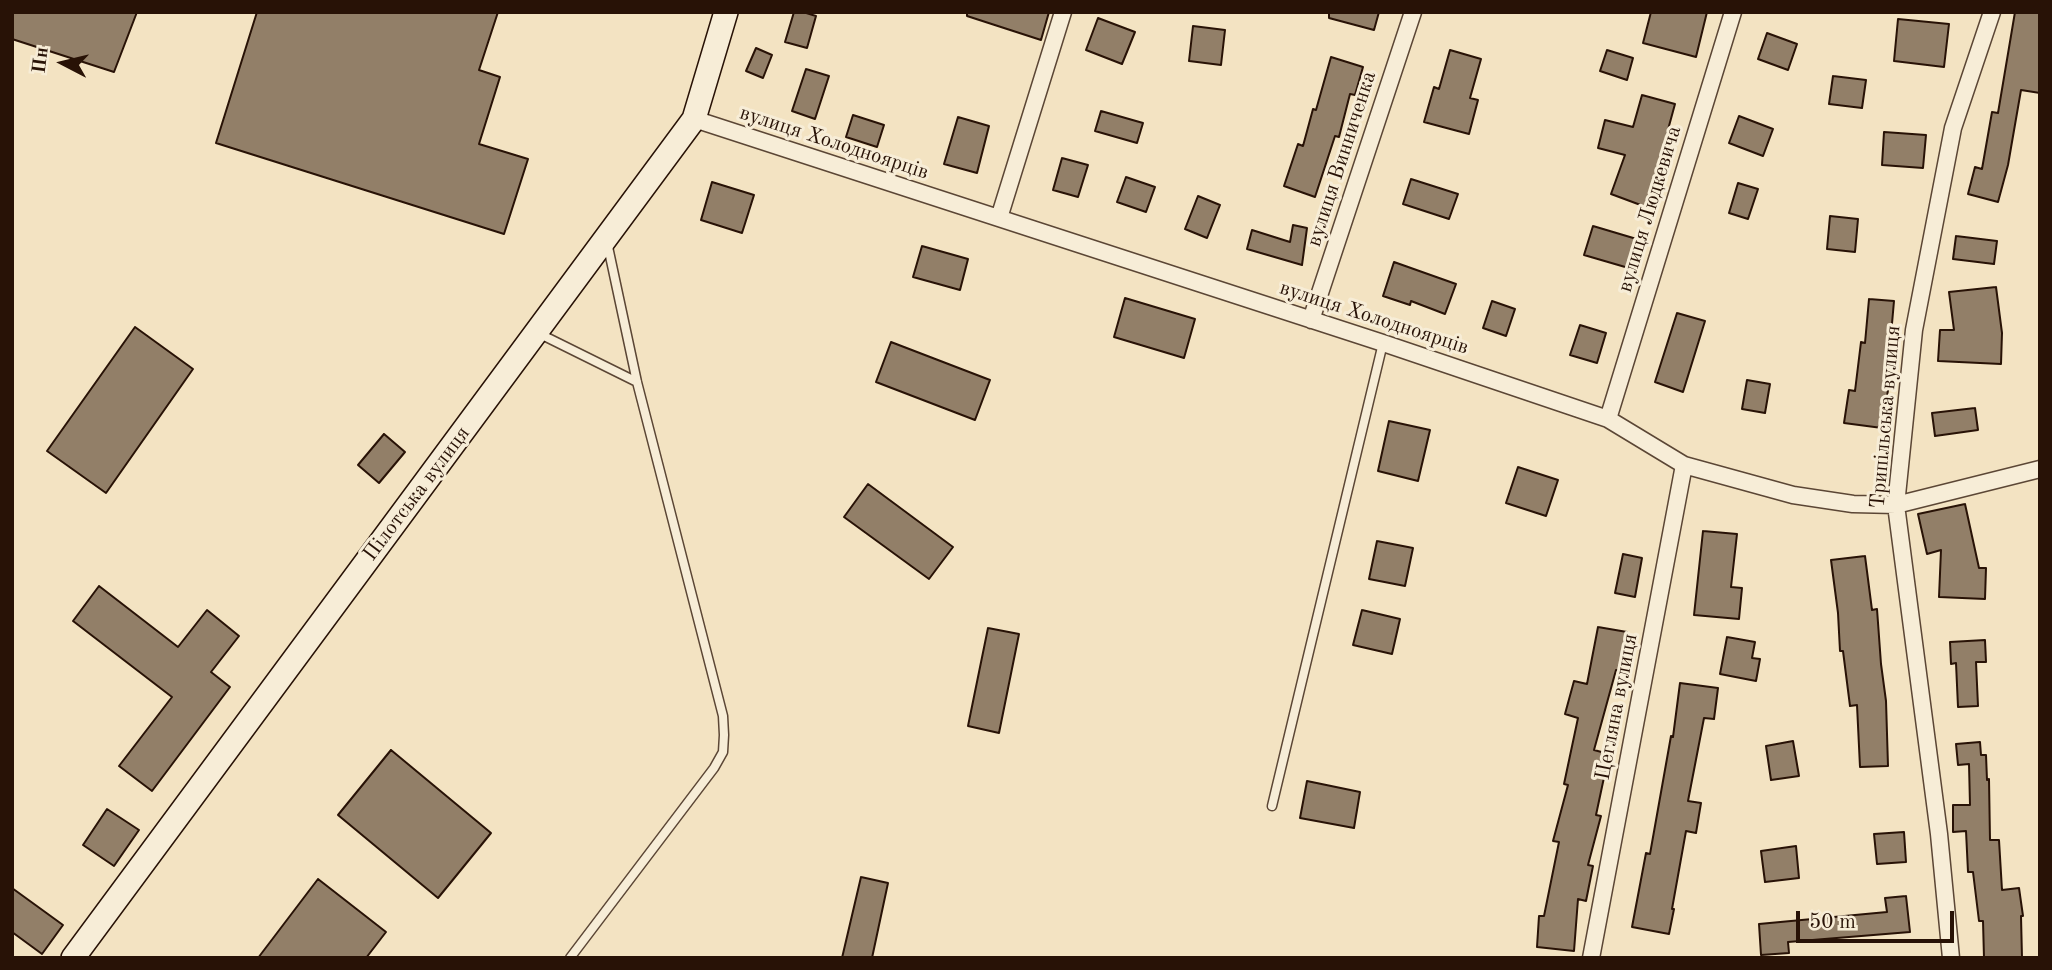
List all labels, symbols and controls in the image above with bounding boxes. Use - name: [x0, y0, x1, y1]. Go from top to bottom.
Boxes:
- north arrow: [28, 28, 98, 98]
- text: Пн: [31, 46, 53, 75]
- street label: вулиця Винниченка: [1302, 68, 1382, 250]
- street label: вулиця Холодноярців: [736, 101, 932, 185]
- street label: вулиця Людкевича: [1613, 123, 1687, 295]
- street label: вулиця Холодноярців: [1276, 276, 1472, 360]
- street label: Трипільська вулиця: [1865, 324, 1907, 510]
- street label: Пілотська вулиця: [358, 422, 476, 566]
- street label: Цегляна вулиця: [1590, 632, 1644, 782]
- scale bar: [1800, 897, 1958, 941]
- text: 50 m: [1809, 912, 1856, 933]

